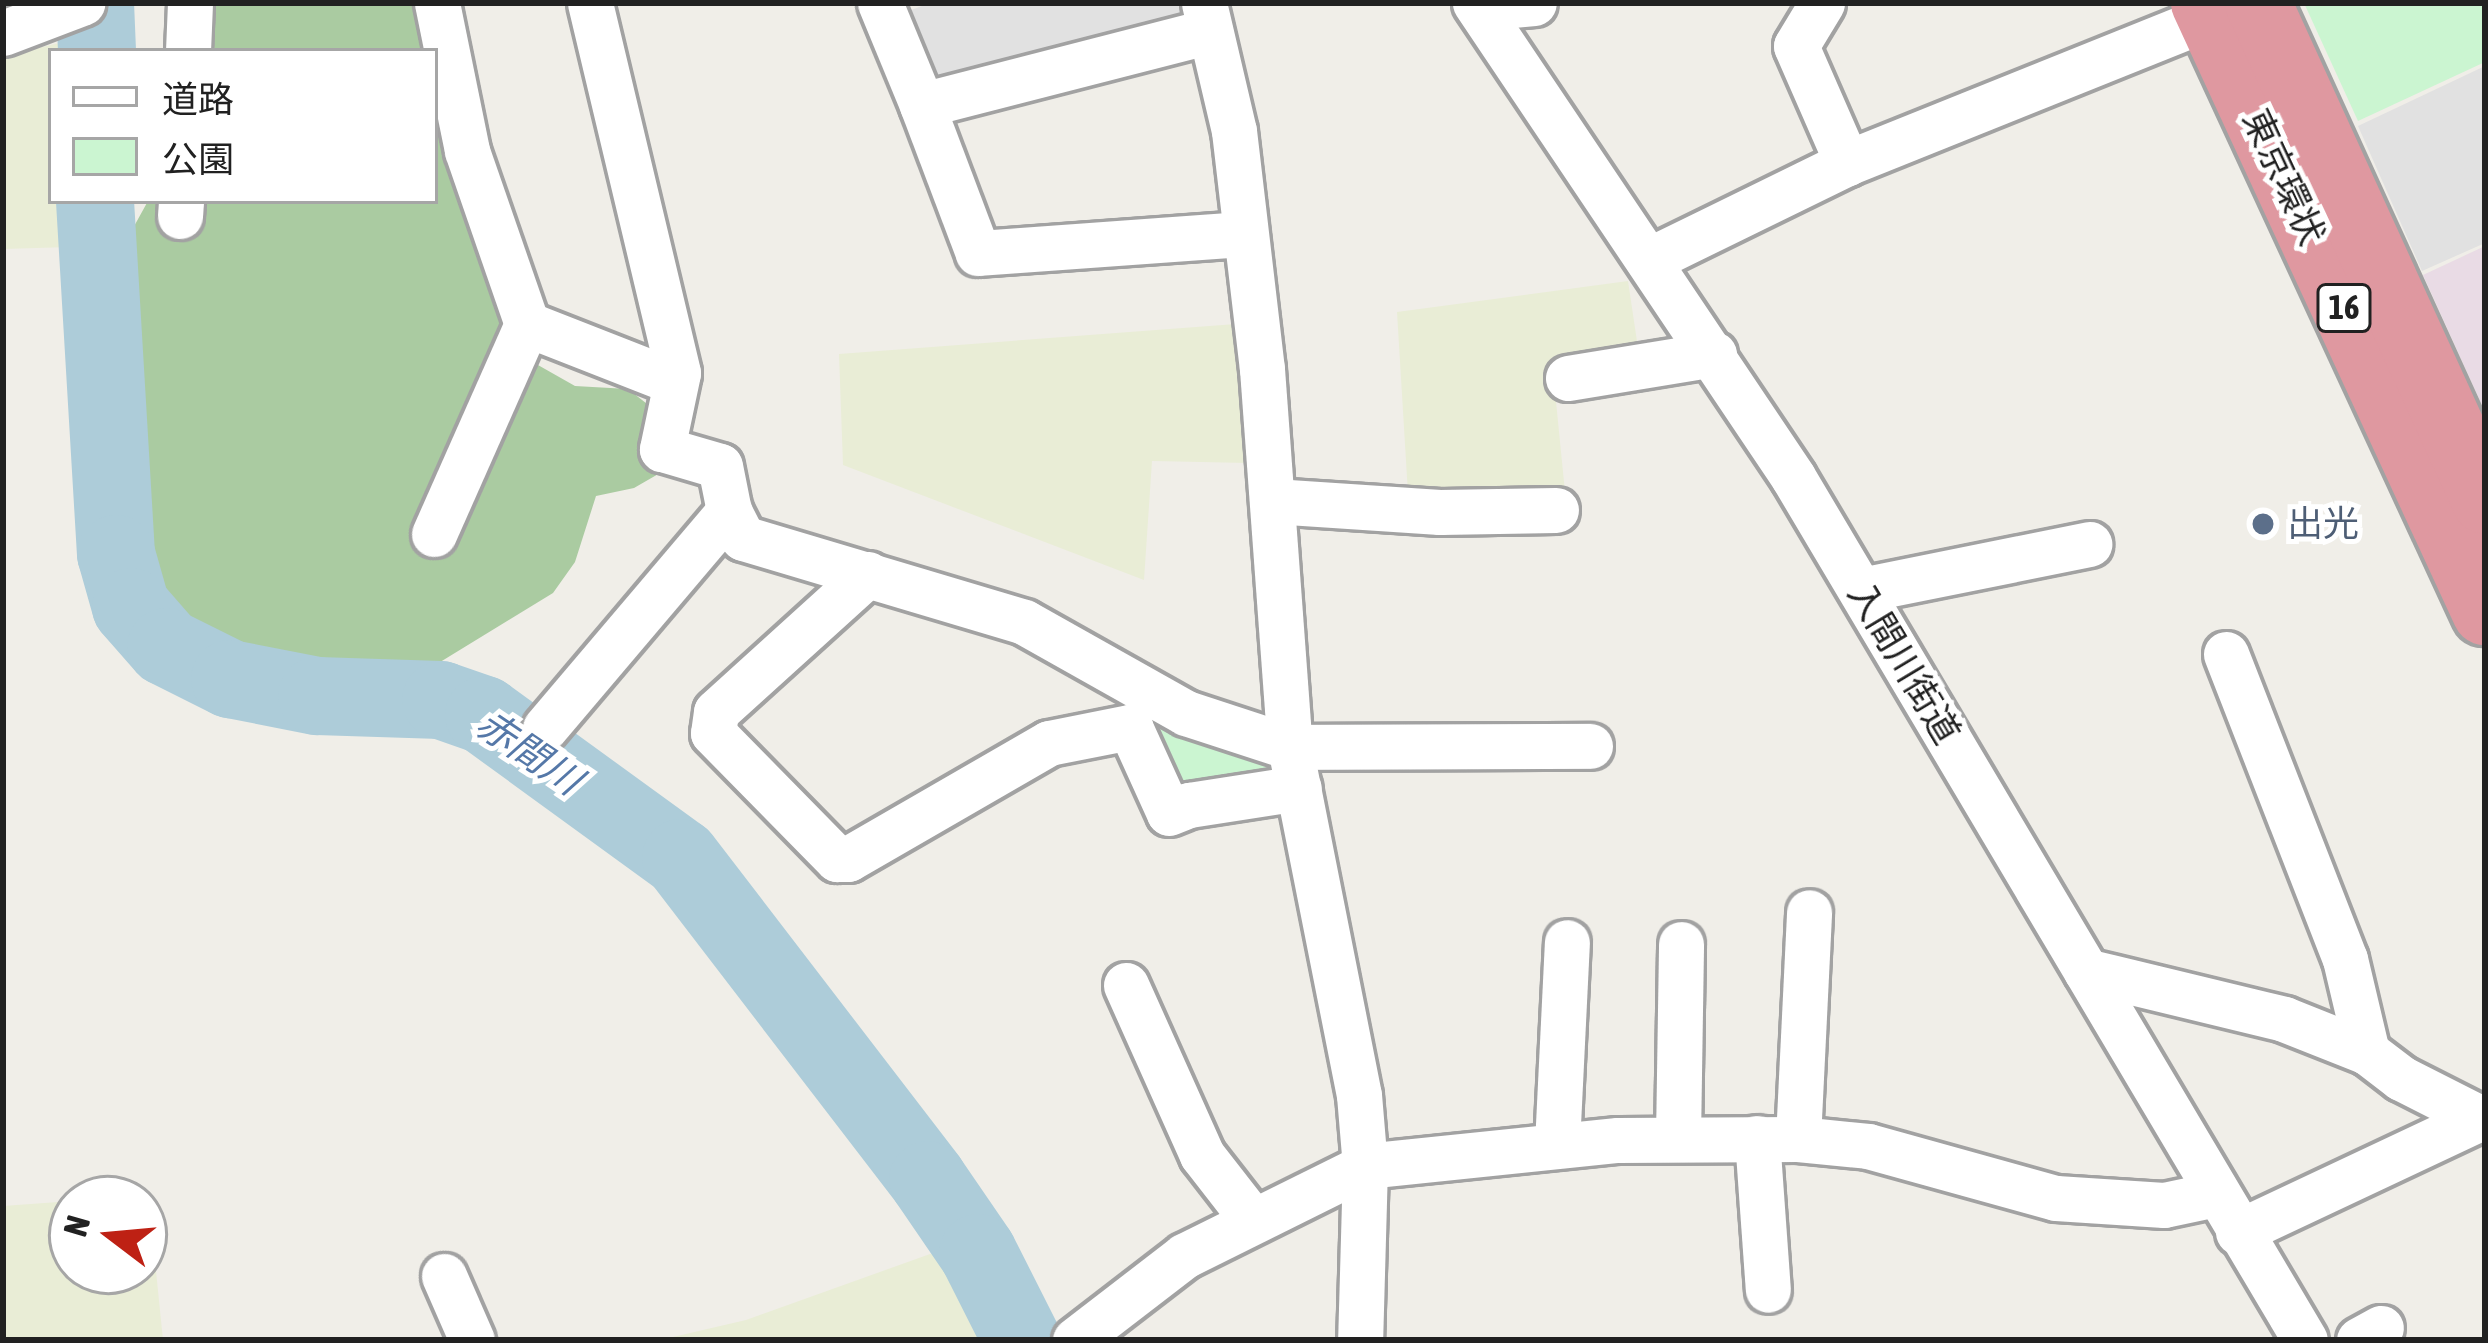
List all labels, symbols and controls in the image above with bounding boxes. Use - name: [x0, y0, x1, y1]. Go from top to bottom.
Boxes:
- legend: [48, 48, 438, 204]
- text: 道路: [162, 78, 234, 120]
- street label: 東京環状: [2234, 103, 2334, 251]
- text: 公園: [162, 138, 234, 180]
- road number: 16: [2314, 281, 2374, 335]
- place label: 出光: [2287, 502, 2359, 546]
- marker: 出光: [2250, 511, 2276, 537]
- street label: 入間川街道: [1839, 575, 1969, 751]
- water label: 赤間川: [467, 700, 591, 804]
- north arrow: [48, 1175, 168, 1295]
- text: N: [55, 1211, 97, 1241]

